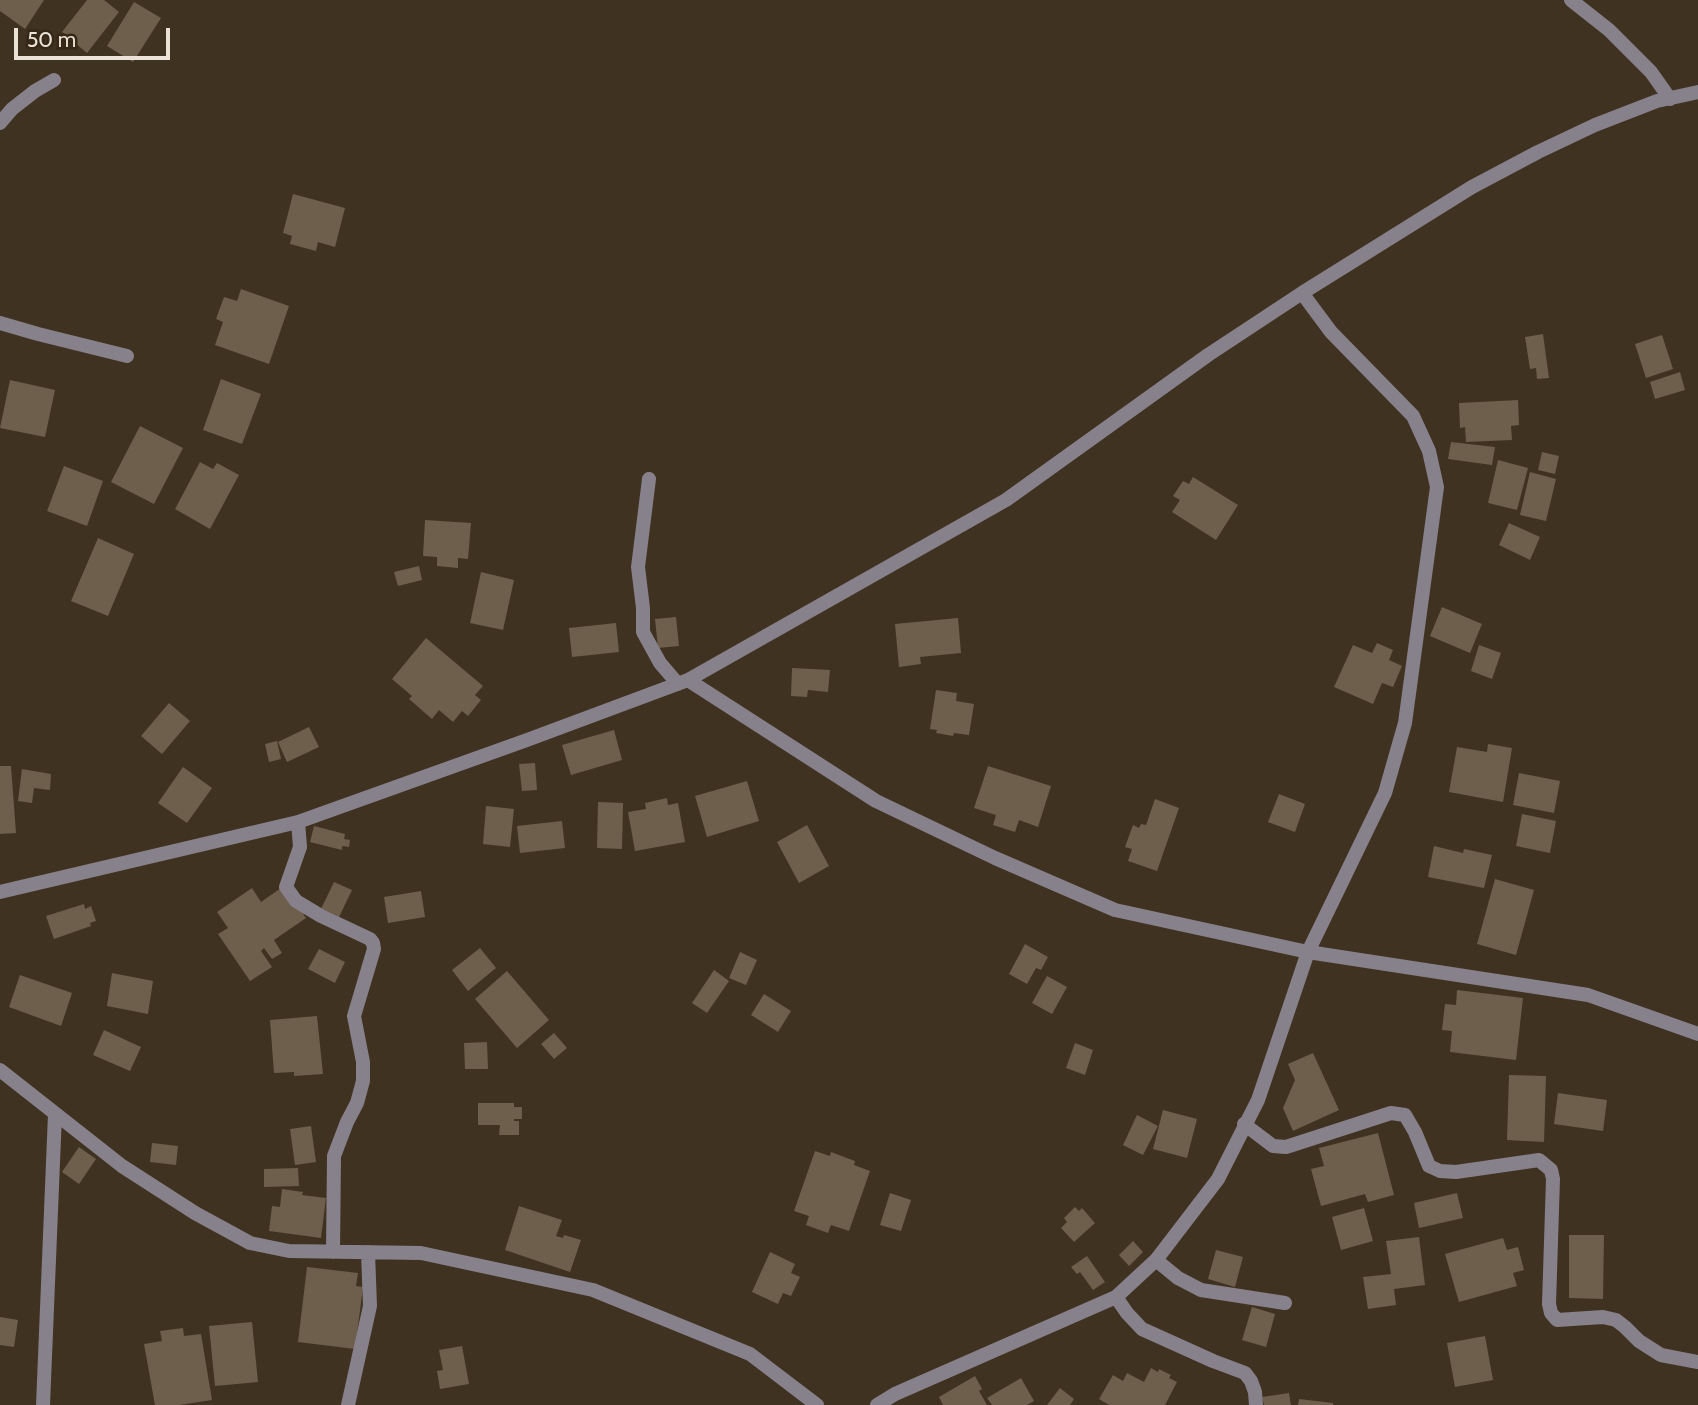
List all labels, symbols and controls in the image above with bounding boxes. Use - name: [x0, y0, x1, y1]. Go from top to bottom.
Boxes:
- scale bar: [18, 14, 173, 58]
- text: 50 m: [27, 27, 76, 52]

